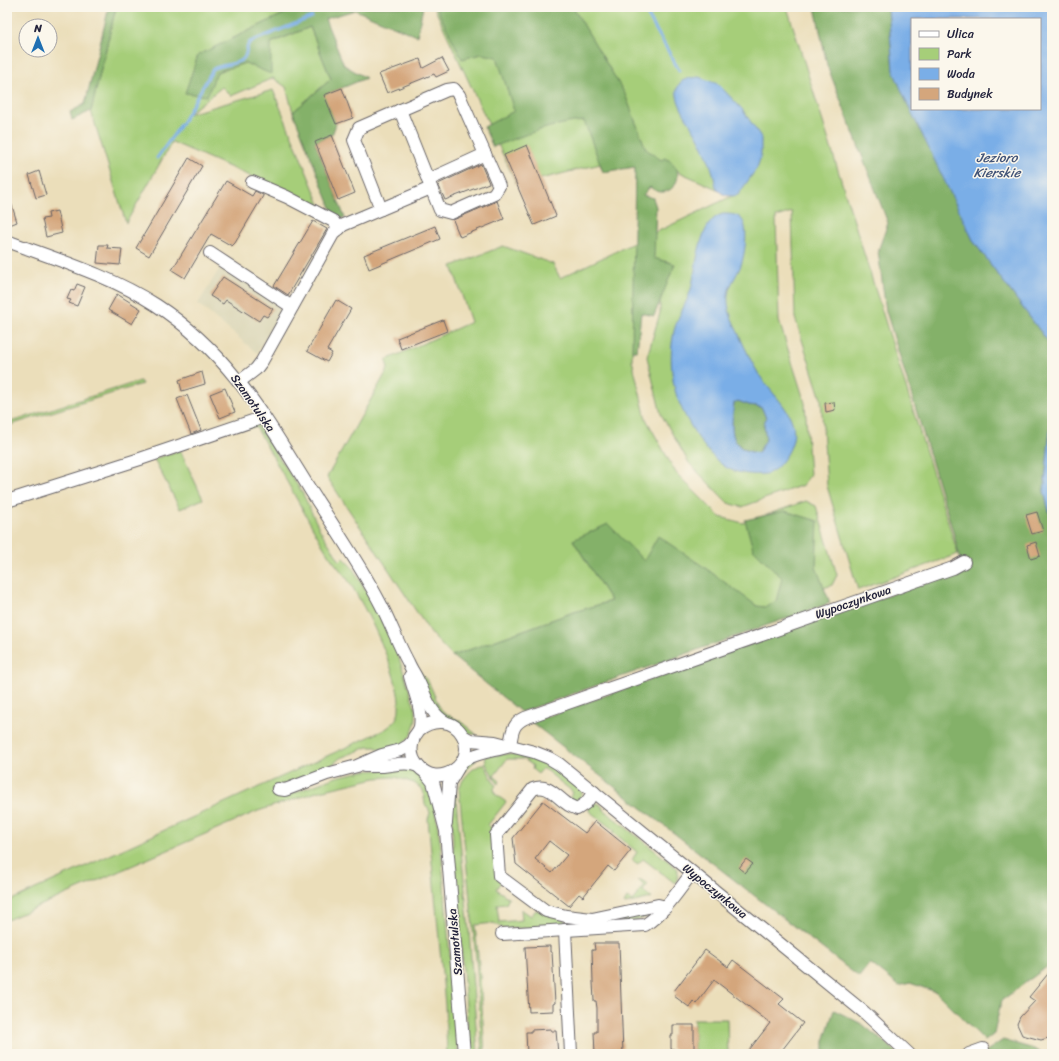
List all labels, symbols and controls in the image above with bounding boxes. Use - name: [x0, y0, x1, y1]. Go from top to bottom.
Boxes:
- north arrow: [18, 18, 58, 58]
- legend: [911, 18, 1041, 110]
- text: N: [33, 19, 42, 38]
- text: Ulica: [947, 23, 975, 45]
- text: Park: [947, 43, 972, 65]
- text: Woda: [947, 63, 976, 85]
- text: Budynek: [947, 83, 993, 105]
- water label: Jezioro Kierskie: [974, 146, 1022, 184]
- street label: Szamotulska: [225, 369, 281, 437]
- street label: Wypoczynkowa: [812, 579, 894, 625]
- street label: Wypoczynkowa: [677, 858, 753, 924]
- street label: Szamotulska: [441, 908, 469, 976]

